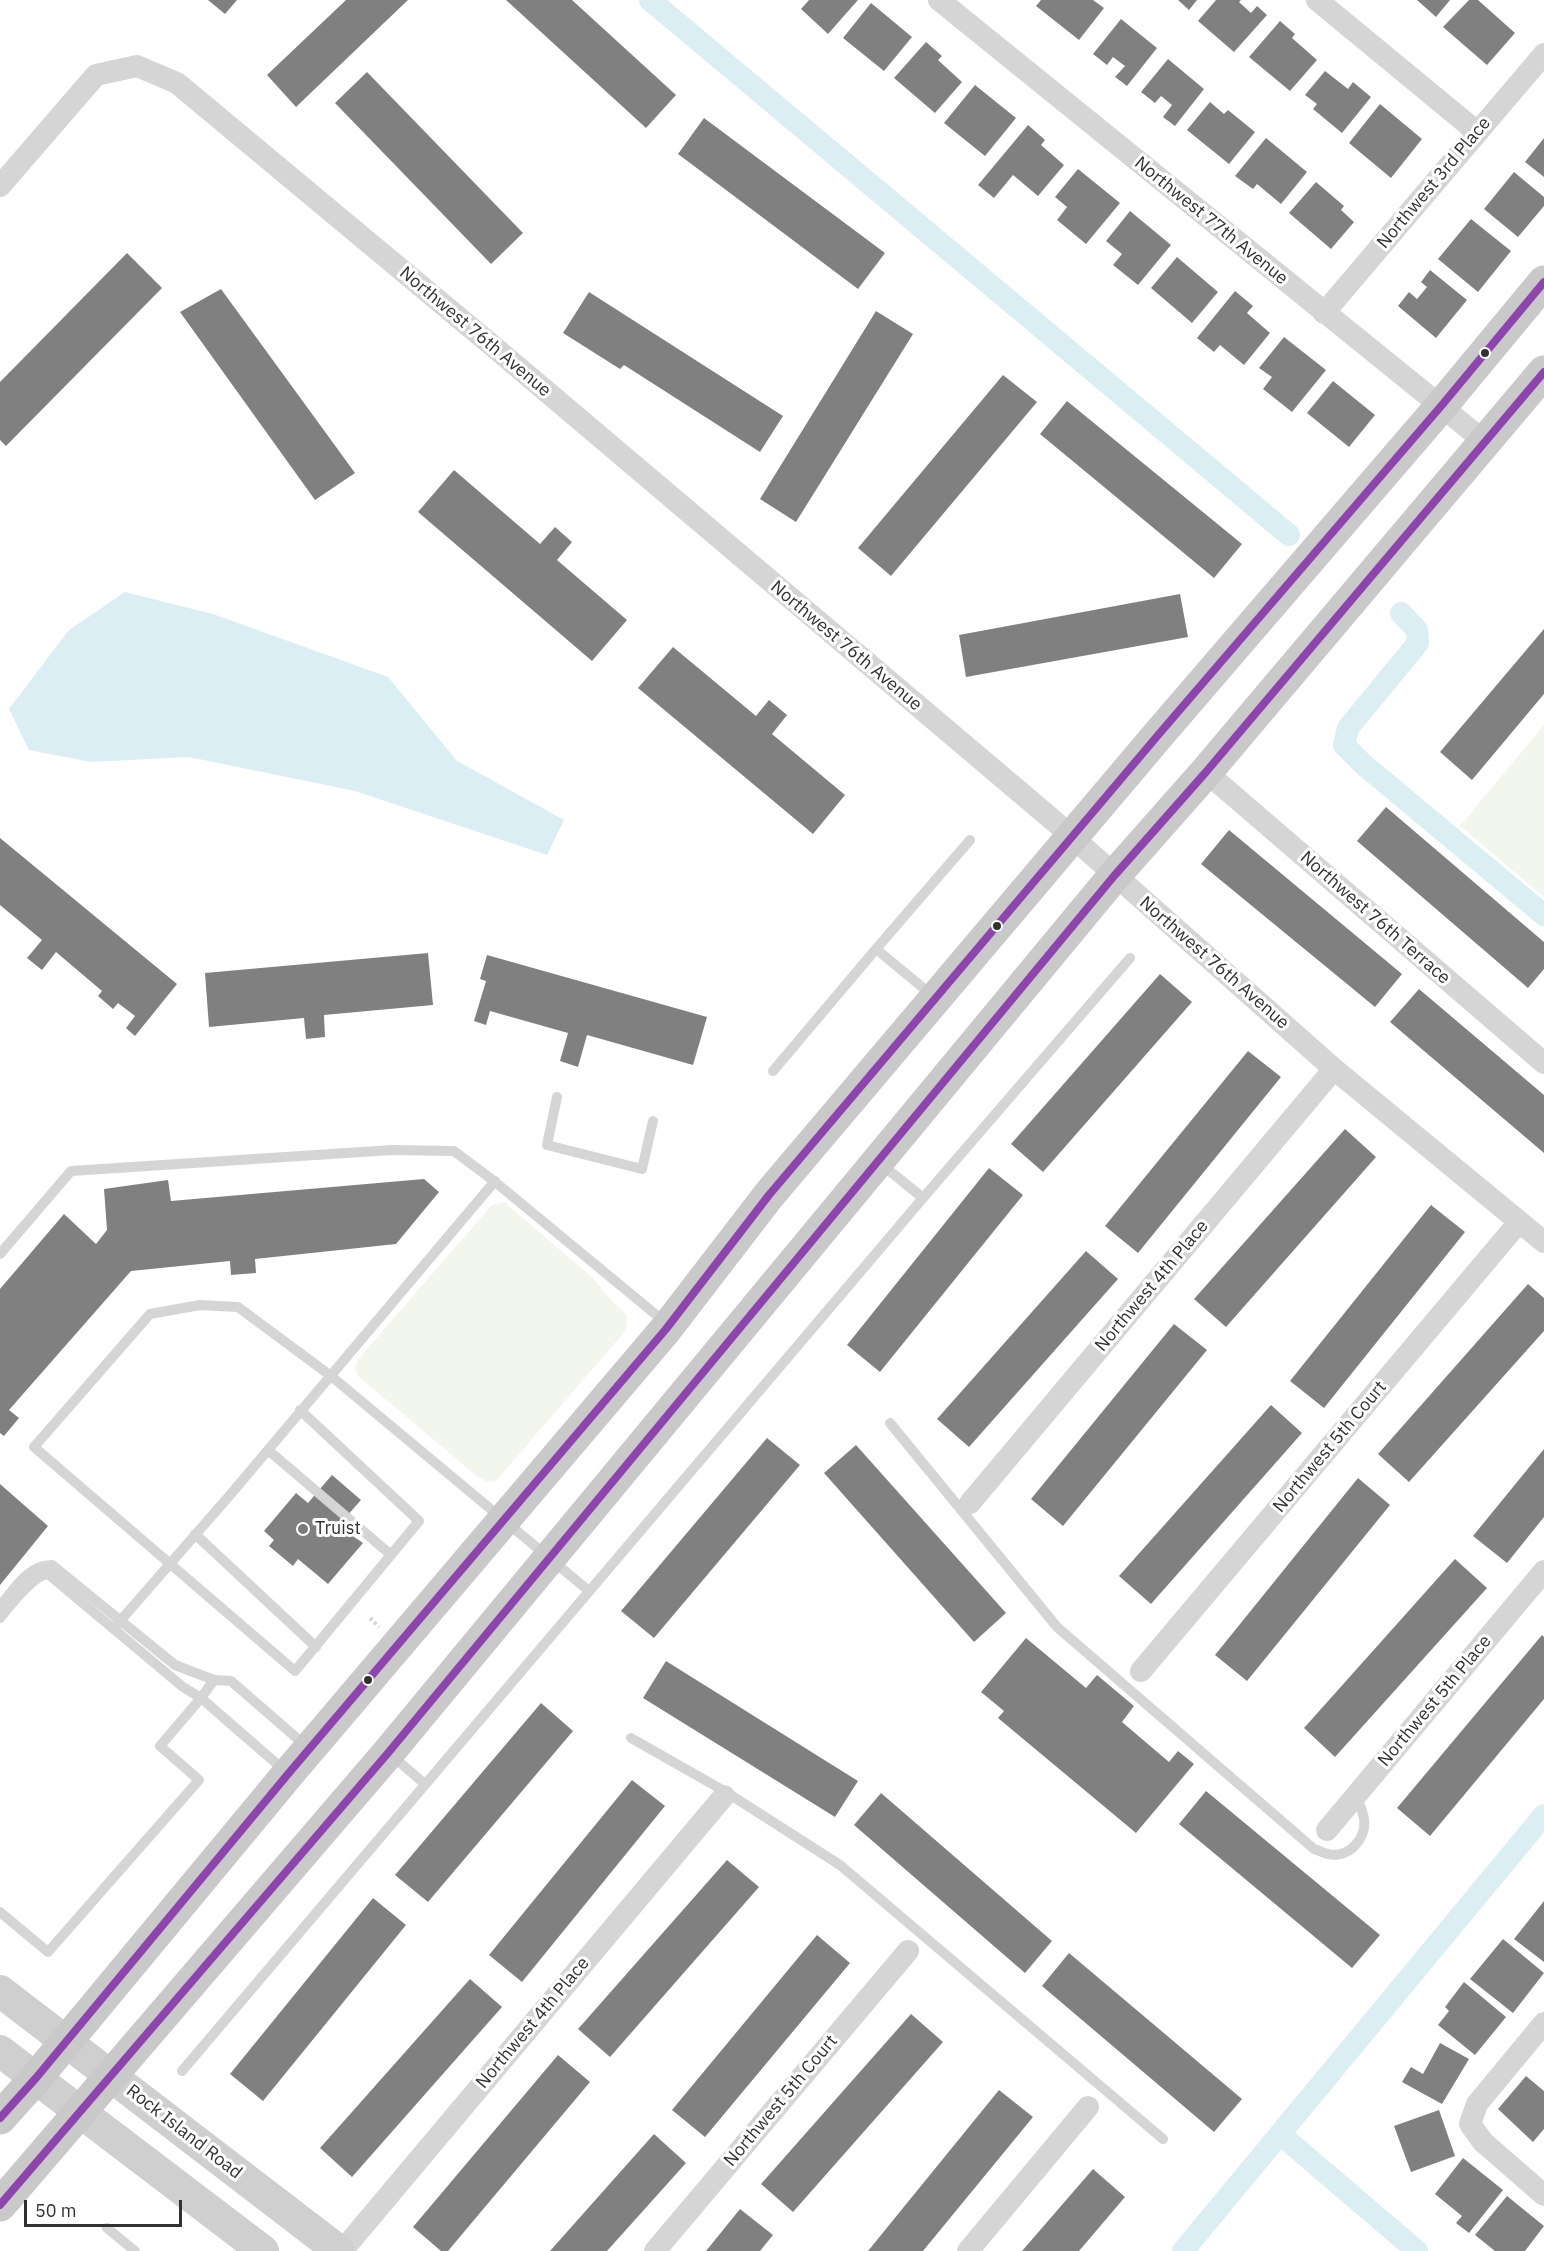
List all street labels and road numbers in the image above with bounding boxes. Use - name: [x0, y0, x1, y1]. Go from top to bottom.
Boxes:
- street label: Northwest 3rd Place: [1373, 113, 1495, 253]
- street label: Northwest 77th Avenue: [1130, 152, 1292, 290]
- street label: Northwest 76th Avenue: [395, 262, 555, 402]
- street label: Northwest 76th Avenue: [766, 576, 926, 716]
- street label: Northwest 76th Terrace: [1296, 847, 1454, 989]
- street label: Northwest 76th Avenue: [1135, 892, 1293, 1034]
- street label: Northwest 4th Place: [1091, 1216, 1213, 1356]
- street label: Northwest 5th Court: [1269, 1377, 1391, 1517]
- street label: Northwest 5th Place: [1374, 1631, 1496, 1771]
- street label: Northwest 4th Place: [472, 1953, 594, 2093]
- street label: Northwest 5th Court: [720, 2031, 842, 2171]
- street label: Rock Island Road: [122, 2080, 246, 2184]

